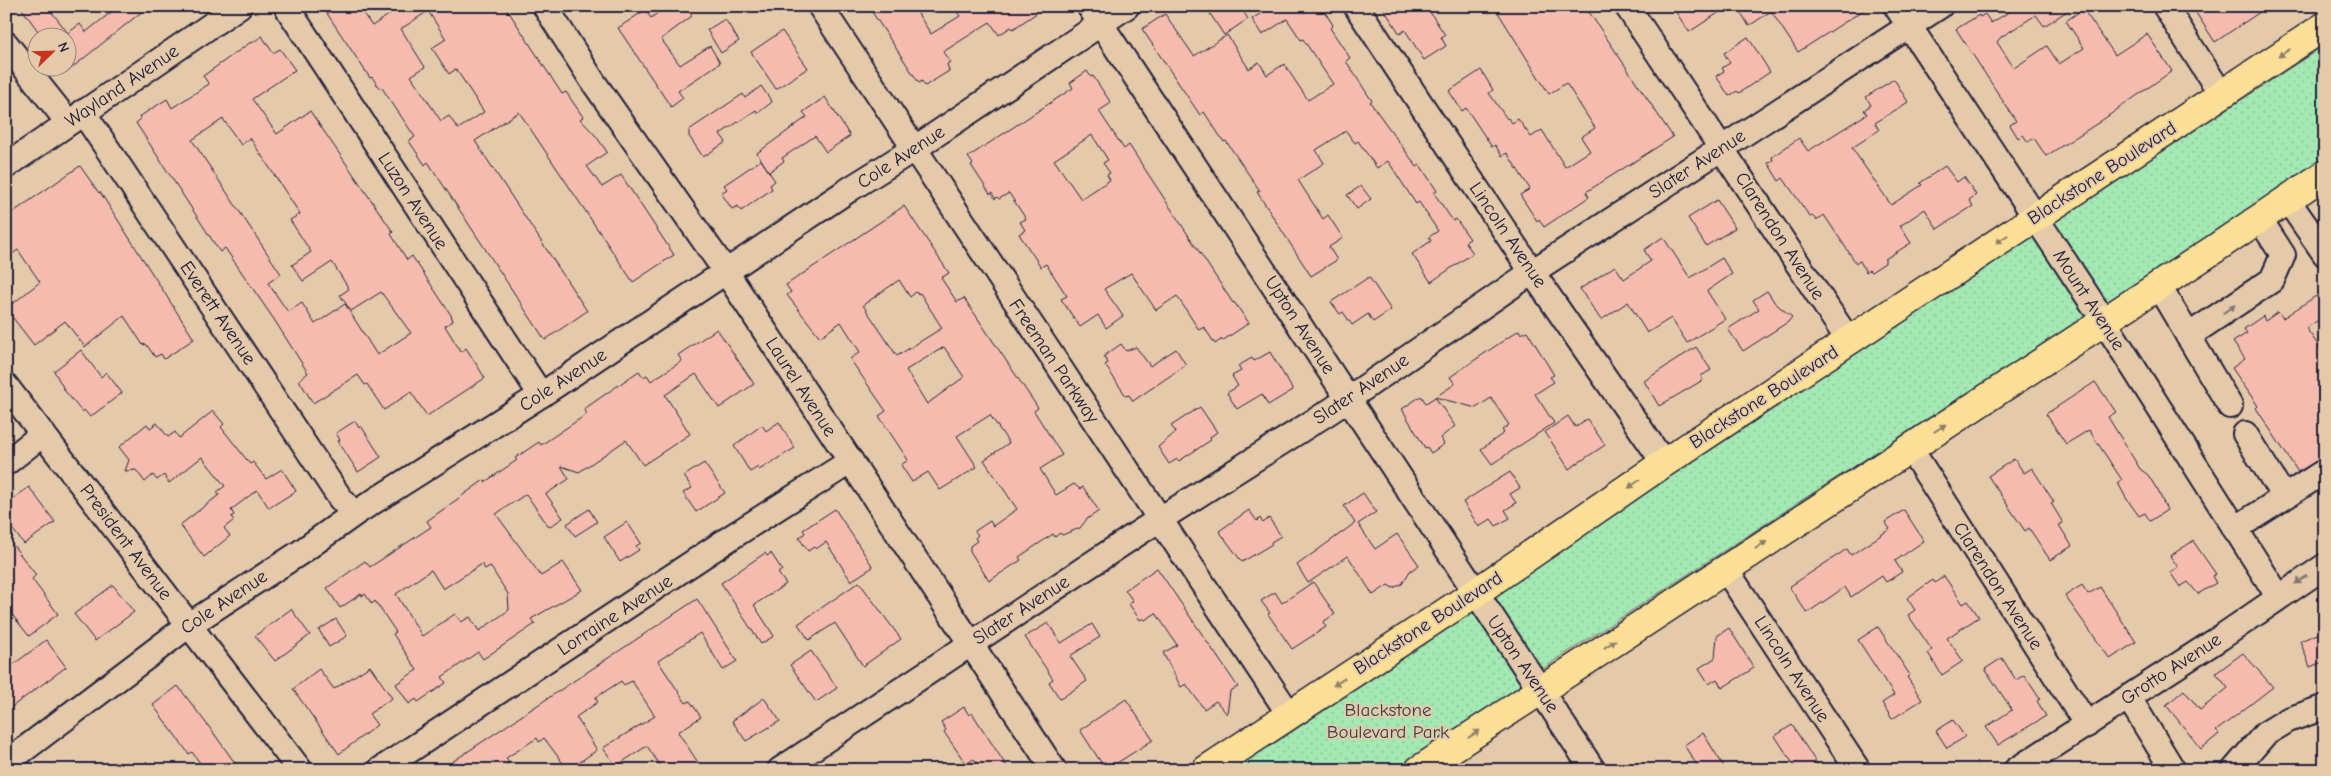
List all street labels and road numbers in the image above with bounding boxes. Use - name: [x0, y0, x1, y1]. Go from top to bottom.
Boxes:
- street label: Wayland Avenue: [61, 40, 183, 132]
- street label: Blackstone Boulevard: [2023, 117, 2181, 229]
- street label: Cole Avenue: [853, 121, 949, 193]
- street label: Slater Avenue: [1645, 125, 1749, 203]
- street label: Luzon Avenue: [373, 148, 453, 254]
- street label: Clarendon Avenue: [1731, 168, 1829, 304]
- street label: Lincoln Avenue: [1465, 178, 1551, 292]
- street label: Mount Avenue: [2048, 245, 2130, 355]
- street label: Everett Avenue: [175, 257, 261, 369]
- street label: Upton Avenue: [1260, 272, 1340, 378]
- street label: Freeman Parkway: [1004, 295, 1104, 428]
- street label: Laurel Avenue: [761, 333, 841, 441]
- street label: Blackstone Boulevard: [1685, 341, 1843, 453]
- street label: Cole Avenue: [515, 344, 611, 416]
- street label: Slater Avenue: [1309, 349, 1413, 429]
- street label: President Avenue: [75, 480, 177, 604]
- street label: Clarendon Avenue: [1949, 518, 2047, 654]
- street label: Cole Avenue: [177, 565, 271, 639]
- street label: Blackstone Boulevard: [1349, 567, 1507, 679]
- street label: Lorraine Avenue: [554, 570, 676, 660]
- street label: Slater Avenue: [969, 571, 1073, 649]
- street label: Upton Avenue: [1482, 611, 1564, 717]
- street label: Lincoln Avenue: [1749, 612, 1835, 726]
- street label: Grotto Avenue: [2117, 628, 2225, 710]

